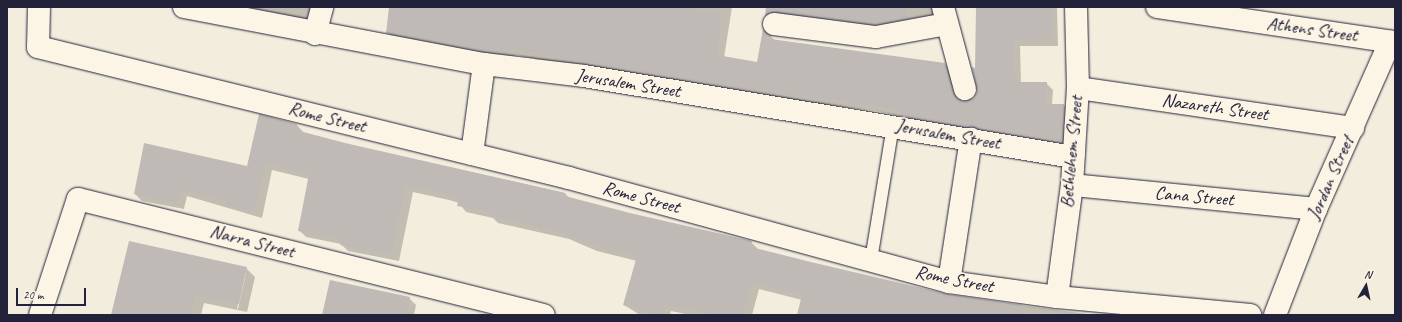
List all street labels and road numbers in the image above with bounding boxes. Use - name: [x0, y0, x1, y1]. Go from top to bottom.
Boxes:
- street label: Athens Street: [1265, 12, 1359, 48]
- street label: Jerusalem Street: [574, 64, 682, 104]
- street label: Nazareth Street: [1160, 89, 1270, 127]
- street label: Bethlehem Street: [1056, 95, 1088, 209]
- street label: Rome Street: [286, 97, 368, 139]
- street label: Jerusalem Street: [894, 115, 1002, 155]
- street label: Jordan Street: [1303, 133, 1359, 223]
- street label: Rome Street: [600, 177, 682, 219]
- street label: Cana Street: [1153, 182, 1235, 212]
- street label: Narra Street: [207, 220, 297, 264]
- street label: Rome Street: [913, 261, 995, 299]

